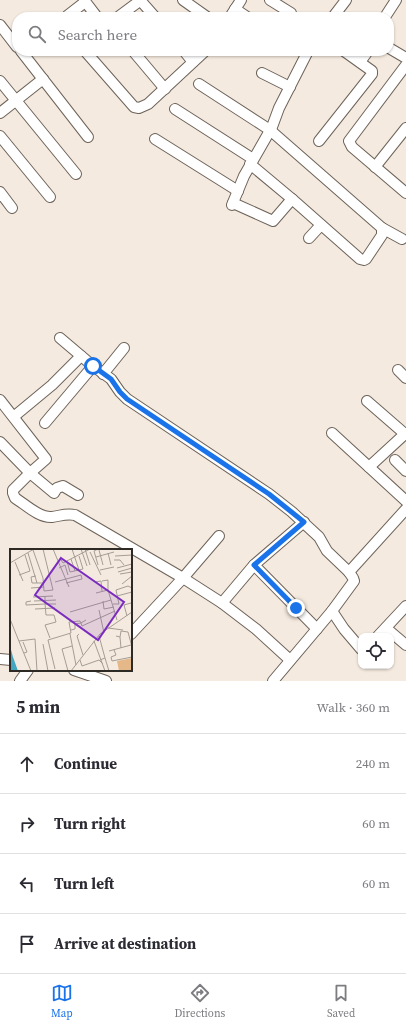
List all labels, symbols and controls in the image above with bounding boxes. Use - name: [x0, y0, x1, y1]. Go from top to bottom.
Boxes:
- search box: [12, 12, 394, 56]
- icon: search: [26, 23, 48, 45]
- text: Search here: [58, 24, 137, 45]
- route start: [84, 357, 102, 375]
- inset map: [10, 549, 132, 671]
- route end: [287, 599, 305, 617]
- map controls: [358, 633, 394, 669]
- button: locate: [358, 633, 394, 669]
- text: 5 min: [16, 695, 60, 719]
- text: Walk · 360 m: [317, 699, 390, 716]
- icon: ahead: [16, 753, 38, 775]
- text: Continue: [54, 753, 117, 774]
- text: 240 m: [356, 755, 390, 772]
- icon: right: [16, 813, 38, 835]
- text: Turn right: [54, 813, 126, 834]
- text: 60 m: [362, 815, 390, 832]
- icon: left: [16, 873, 38, 895]
- text: Turn left: [54, 873, 114, 894]
- text: 60 m: [362, 875, 390, 892]
- icon: arrive: [16, 933, 38, 955]
- text: Arrive at destination: [54, 933, 196, 954]
- tab: Map: [51, 982, 73, 1021]
- tab: Directions: [174, 982, 225, 1021]
- tab: Saved: [327, 982, 355, 1021]

